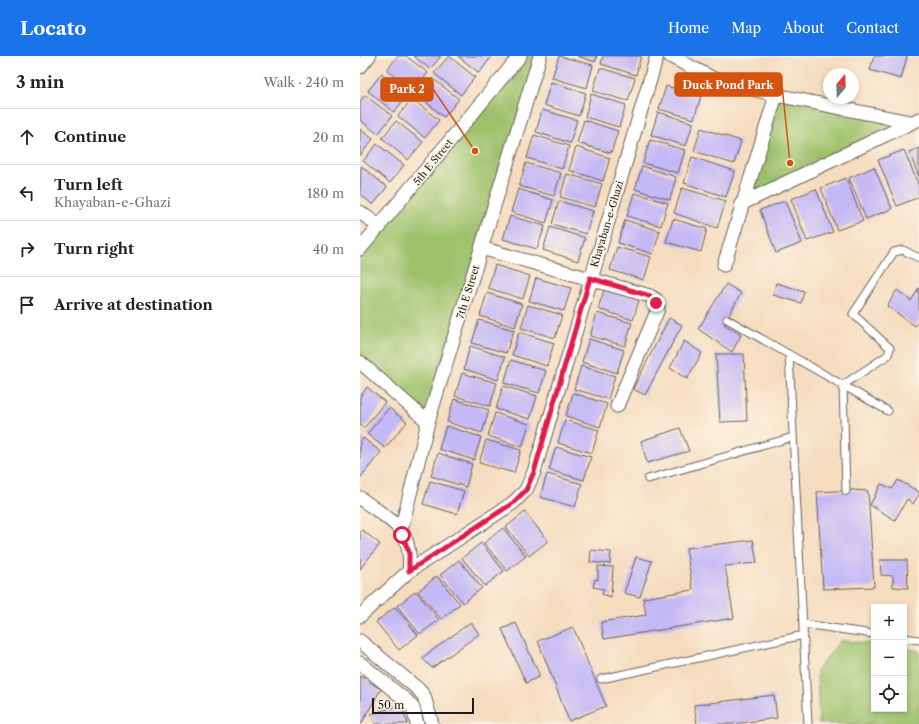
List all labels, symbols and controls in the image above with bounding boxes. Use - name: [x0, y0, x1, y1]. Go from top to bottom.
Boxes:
- text: Locato: [20, 17, 86, 40]
- text: Home: [668, 19, 709, 37]
- text: Map: [731, 19, 761, 37]
- text: About: [783, 19, 824, 37]
- text: Contact: [846, 19, 899, 37]
- north arrow: [823, 68, 859, 104]
- text: 3 min: [16, 72, 65, 92]
- callout: Duck Pond Park: [675, 73, 782, 96]
- text: Walk · 240 m: [264, 74, 344, 90]
- callout: Park 2: [381, 78, 433, 101]
- text: Duck Pond Park: [683, 78, 774, 92]
- text: Park 2: [389, 82, 425, 96]
- icon: ahead: [16, 126, 38, 148]
- text: Continue: [54, 127, 126, 146]
- text: 20 m: [313, 129, 344, 145]
- street label: 5th E Street: [410, 136, 456, 188]
- text: Turn left: [54, 175, 123, 194]
- street label: Khayaban-e-Ghazi: [588, 179, 626, 269]
- icon: left: [16, 182, 38, 204]
- text: 180 m: [307, 185, 344, 201]
- text: Khayaban-e-Ghazi: [54, 194, 171, 210]
- icon: right: [16, 238, 38, 260]
- text: Turn right: [54, 239, 134, 258]
- text: 40 m: [313, 241, 344, 257]
- street label: 7th E Street: [454, 263, 482, 320]
- icon: arrive: [16, 294, 38, 316]
- route end: [647, 294, 665, 312]
- text: Arrive at destination: [54, 295, 213, 314]
- route start: [393, 526, 411, 544]
- map controls: [871, 604, 907, 712]
- button: +: [871, 604, 907, 640]
- button: −: [871, 640, 907, 676]
- button: locate: [871, 676, 907, 712]
- scale bar: [372, 696, 474, 715]
- text: 50 m: [378, 698, 404, 712]

